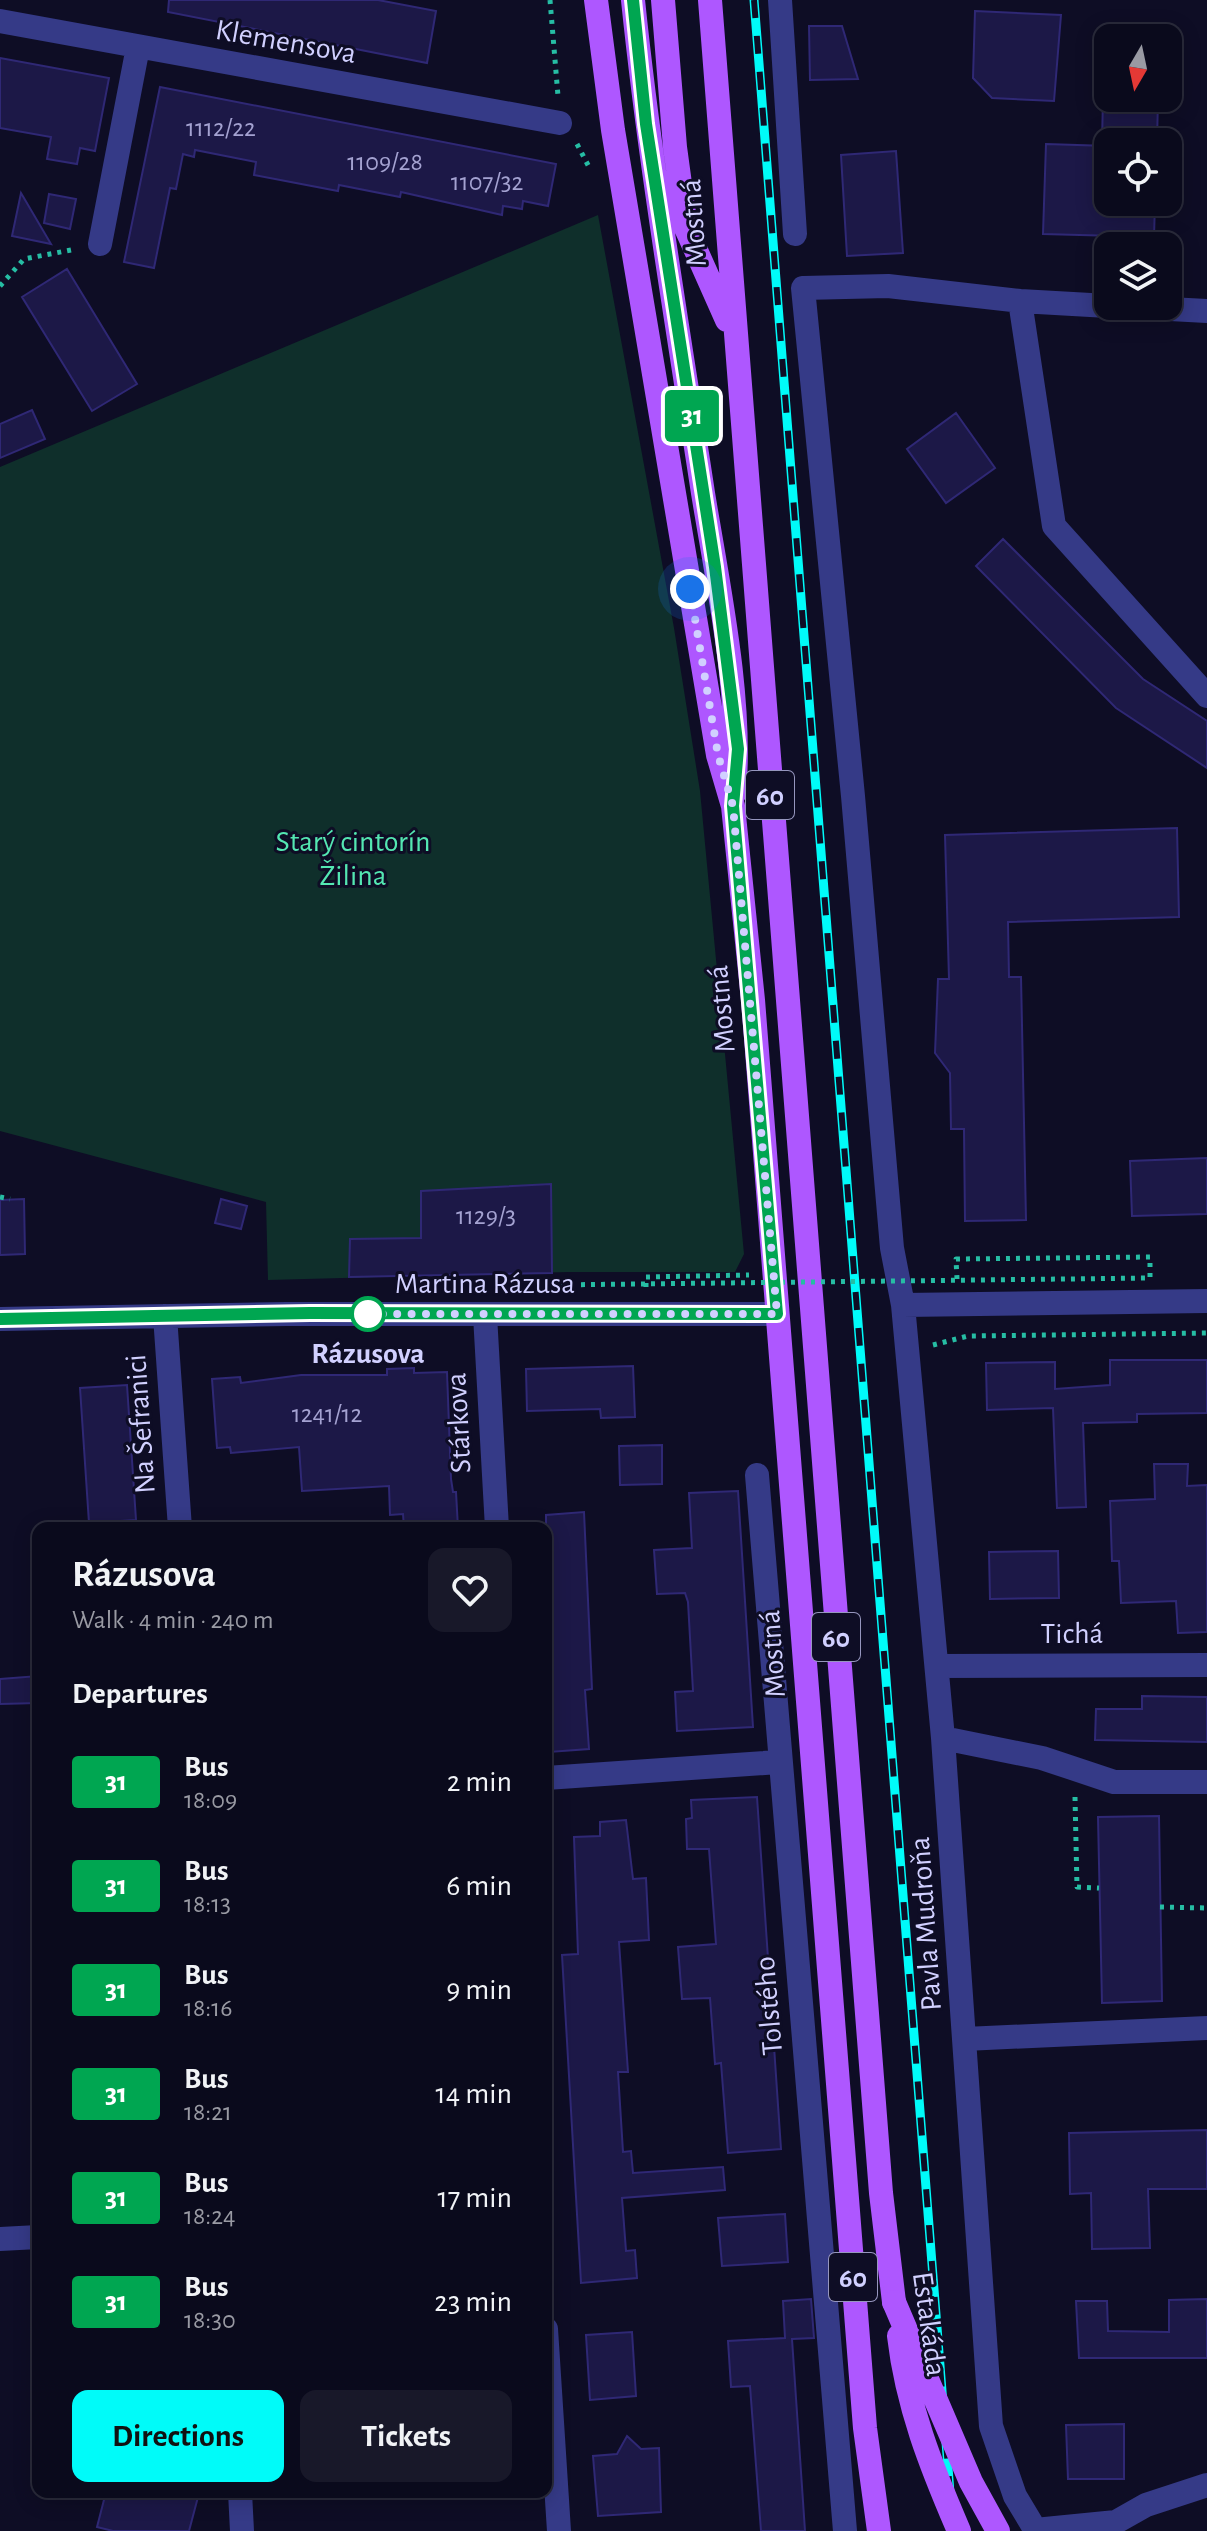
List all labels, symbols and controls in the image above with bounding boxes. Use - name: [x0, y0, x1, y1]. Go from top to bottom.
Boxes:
- street label: Klemensova: [213, 15, 359, 69]
- north arrow: [1094, 24, 1182, 112]
- map controls: [1094, 24, 1182, 320]
- house number: 1112/22: [186, 115, 256, 141]
- button: locate: [1094, 128, 1182, 216]
- house number: 1109/28: [347, 149, 423, 175]
- house number: 1107/32: [451, 169, 523, 195]
- street label: Mostná: [676, 178, 712, 268]
- button: layers: [1094, 232, 1182, 320]
- line badge: 31: [656, 390, 728, 442]
- text: 31: [681, 402, 703, 430]
- your location: [670, 569, 710, 609]
- road number: 60: [746, 771, 794, 819]
- park label: Starý cintorín Žilina: [275, 827, 431, 891]
- street label: Mostná: [703, 964, 741, 1054]
- house number: 1129/3: [456, 1203, 516, 1229]
- street label: Martina Rázusa: [395, 1269, 575, 1299]
- marker: Rázusova: [351, 1297, 385, 1331]
- place label: Rázusova: [311, 1339, 425, 1369]
- street label: Na Šefranici: [119, 1353, 161, 1495]
- street label: Stárkova: [441, 1372, 477, 1474]
- house number: 1241/12: [292, 1401, 362, 1427]
- button: heart: [428, 1548, 512, 1632]
- text: Rázusova: [72, 1556, 216, 1594]
- text: Walk · 4 min · 240 m: [72, 1607, 274, 1633]
- street label: Mostná: [755, 1609, 791, 1699]
- road number: 60: [812, 1613, 860, 1661]
- street label: Tichá: [1041, 1619, 1103, 1649]
- text: Departures: [72, 1679, 208, 1709]
- text: Bus: [184, 1752, 229, 1782]
- text: 2 min: [447, 1767, 512, 1797]
- text: 31: [105, 1768, 127, 1796]
- text: 18:09: [184, 1787, 237, 1813]
- street label: Pavla Mudroňa: [905, 1836, 947, 2012]
- text: Bus: [184, 1856, 229, 1886]
- text: 6 min: [446, 1871, 512, 1901]
- text: 31: [105, 1872, 127, 1900]
- text: 18:13: [184, 1891, 231, 1917]
- street label: Tolstého: [750, 1955, 788, 2057]
- text: Bus: [184, 1960, 229, 1990]
- text: 9 min: [446, 1975, 512, 2005]
- text: 31: [105, 1976, 127, 2004]
- text: 18:16: [184, 1995, 232, 2021]
- text: Bus: [184, 2064, 229, 2094]
- text: 14 min: [436, 2079, 512, 2109]
- text: 31: [105, 2080, 127, 2108]
- text: 18:21: [184, 2099, 232, 2125]
- text: Bus: [184, 2168, 229, 2198]
- text: 17 min: [437, 2183, 512, 2213]
- text: 31: [105, 2184, 127, 2212]
- text: 18:24: [184, 2203, 236, 2229]
- road number: 60: [829, 2253, 877, 2301]
- street label: Estakáda: [907, 2270, 951, 2378]
- text: Bus: [184, 2272, 229, 2302]
- text: 23 min: [434, 2287, 512, 2317]
- text: 31: [105, 2288, 127, 2316]
- text: 18:30: [184, 2307, 236, 2333]
- button: Directions: [72, 2390, 284, 2482]
- button: Tickets: [300, 2390, 512, 2482]

